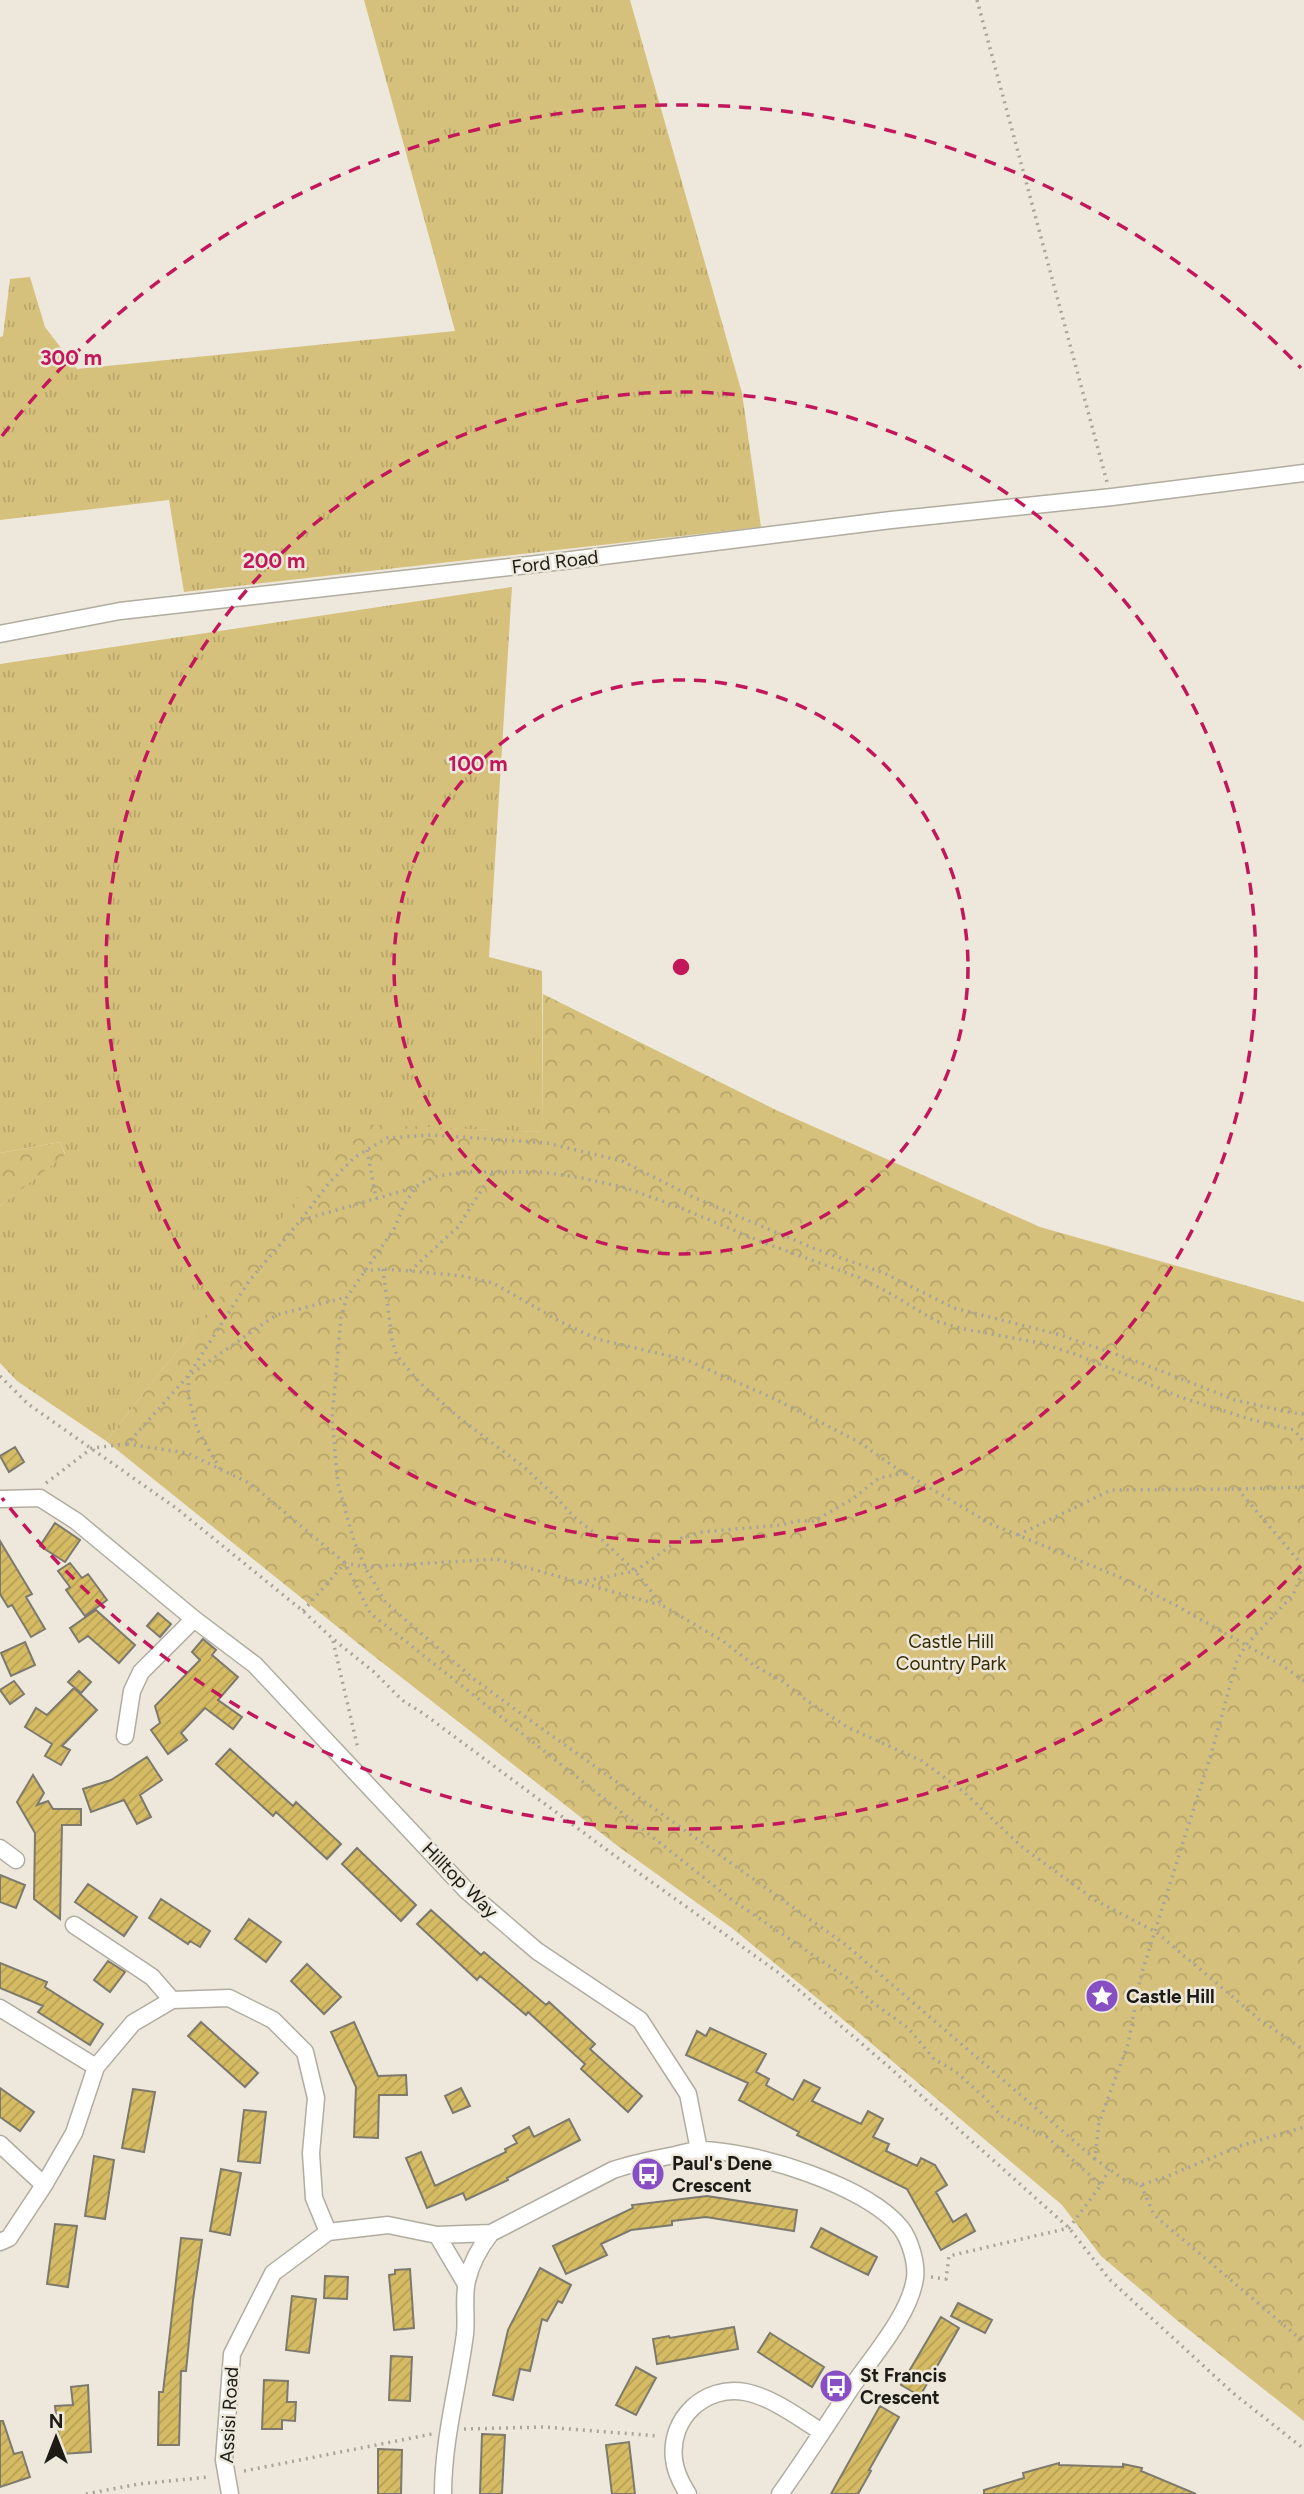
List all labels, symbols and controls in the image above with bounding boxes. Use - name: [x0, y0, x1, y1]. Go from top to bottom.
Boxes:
- text: 300 m: [40, 345, 102, 370]
- street label: Ford Road: [510, 545, 600, 579]
- text: 200 m: [243, 548, 305, 573]
- text: 100 m: [448, 751, 508, 776]
- centre of rings: [669, 955, 693, 979]
- park label: Castle Hill Country Park: [896, 1630, 1007, 1675]
- street label: Hilltop Way: [417, 1837, 503, 1923]
- place icon: Castle Hill: [1083, 1977, 1121, 2015]
- place label: Castle Hill: [1126, 1985, 1215, 2008]
- place label: Paul's Dene Crescent: [672, 2152, 773, 2197]
- bus stop icon: Paul's Dene Crescent: [629, 2155, 667, 2193]
- place label: St Francis Crescent: [860, 2364, 947, 2409]
- street label: Assisi Road: [215, 2366, 243, 2464]
- bus stop icon: St Francis Crescent: [817, 2367, 855, 2405]
- north arrow: [21, 2403, 91, 2473]
- text: N: [49, 2410, 63, 2433]

